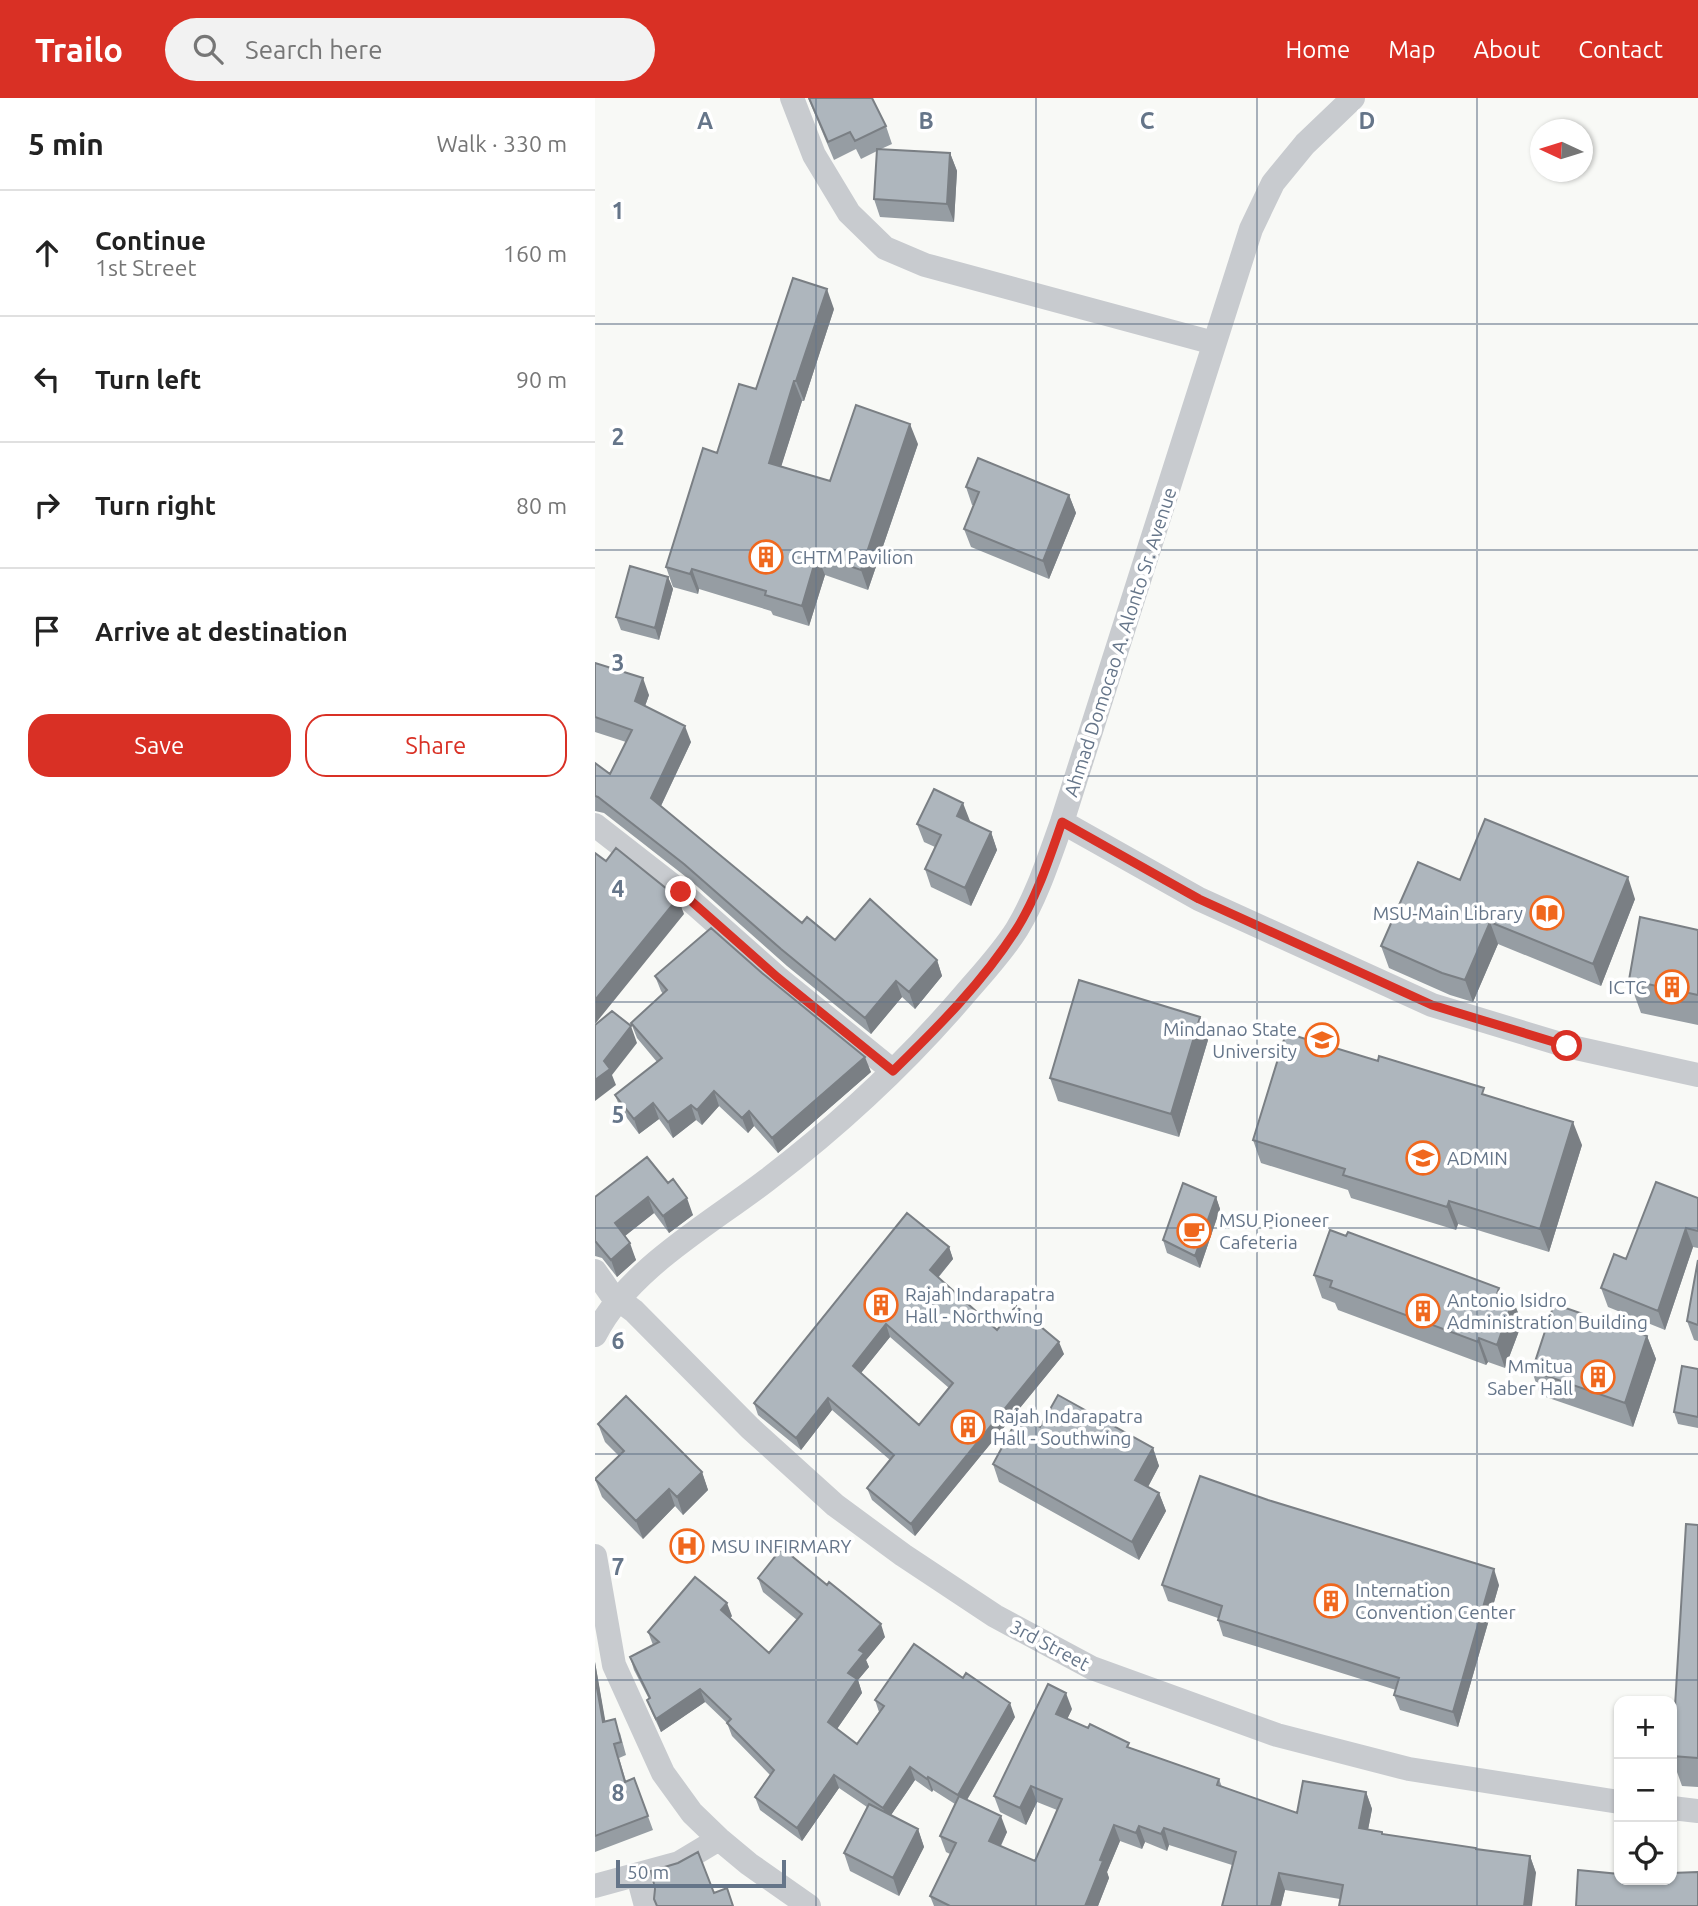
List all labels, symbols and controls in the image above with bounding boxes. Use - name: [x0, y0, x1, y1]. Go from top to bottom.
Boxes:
- search box: [165, 18, 655, 81]
- icon: search: [189, 30, 227, 68]
- text: Trailo: [35, 31, 123, 68]
- text: Search here: [245, 35, 383, 64]
- text: Home: [1285, 36, 1350, 63]
- text: Map: [1388, 36, 1435, 63]
- text: About: [1473, 36, 1540, 63]
- text: Contact: [1578, 36, 1663, 63]
- text: A: [697, 108, 713, 133]
- text: B: [918, 108, 934, 133]
- text: C: [1140, 108, 1155, 133]
- text: D: [1359, 108, 1375, 133]
- north arrow: [1530, 119, 1593, 182]
- text: 5 min: [28, 127, 104, 161]
- text: Walk · 330 m: [436, 131, 567, 156]
- text: 1: [612, 198, 624, 223]
- text: Continue: [95, 226, 206, 255]
- icon: ahead: [28, 234, 66, 272]
- text: 160 m: [503, 241, 567, 266]
- text: 1st Street: [95, 255, 196, 280]
- icon: left: [28, 360, 66, 398]
- text: Turn left: [95, 365, 201, 394]
- text: 90 m: [516, 367, 567, 392]
- text: 2: [612, 424, 624, 449]
- street label: Ahmad Domocao A. Alonto Sr. Avenue: [1059, 484, 1181, 800]
- icon: right: [28, 486, 66, 524]
- text: Turn right: [95, 491, 216, 520]
- text: 80 m: [516, 493, 567, 518]
- building icon: CHTM Pavilion: [747, 538, 785, 576]
- place label: CHTM Pavilion: [791, 546, 914, 568]
- icon: arrive: [28, 612, 66, 650]
- text: Arrive at destination: [95, 617, 348, 646]
- text: 3: [612, 650, 624, 675]
- button: Save: [28, 714, 291, 777]
- button: Share: [305, 714, 567, 777]
- text: 4: [612, 876, 625, 901]
- route end: [665, 876, 696, 907]
- library icon: MSU-Main Library: [1528, 894, 1566, 932]
- place label: MSU-Main Library: [1373, 902, 1523, 924]
- building icon: ICTC: [1653, 968, 1691, 1006]
- place label: ICTC: [1608, 976, 1647, 998]
- place label: Mindanao State University: [1163, 1018, 1297, 1062]
- school or university icon: Mindanao State University: [1303, 1021, 1341, 1059]
- route start: [1551, 1030, 1582, 1061]
- text: 5: [612, 1102, 624, 1127]
- school or university icon: ADMIN: [1404, 1139, 1442, 1177]
- place label: ADMIN: [1447, 1147, 1508, 1169]
- place label: MSU Pioneer Cafeteria: [1219, 1209, 1329, 1253]
- cafe icon: MSU Pioneer Cafeteria: [1175, 1212, 1213, 1250]
- place label: Rajah Indarapatra Hall - Northwing: [905, 1283, 1055, 1327]
- building icon: Rajah Indarapatra Hall - Northwing: [862, 1286, 900, 1324]
- place label: Antonio Isidro Administration Building: [1447, 1289, 1648, 1333]
- building icon: Antonio Isidro Administration Building: [1404, 1292, 1442, 1330]
- text: 6: [612, 1328, 625, 1353]
- place label: Mmitua Saber Hall: [1487, 1355, 1573, 1399]
- building icon: Mmitua Saber Hall: [1579, 1358, 1617, 1396]
- place label: Rajah Indarapatra Hall - Southwing: [993, 1405, 1143, 1449]
- building icon: Rajah Indarapatra Hall - Southwing: [949, 1408, 987, 1446]
- hospital icon: MSU INFIRMARY: [668, 1527, 706, 1565]
- place label: MSU INFIRMARY: [711, 1535, 851, 1557]
- text: 7: [612, 1554, 624, 1579]
- place label: Internation Convention Center: [1355, 1579, 1516, 1623]
- building icon: Internation Convention Center: [1312, 1582, 1350, 1620]
- street label: 3rd Street: [1007, 1615, 1094, 1675]
- map controls: [1614, 1696, 1677, 1885]
- button: +: [1614, 1696, 1677, 1759]
- button: −: [1614, 1759, 1677, 1822]
- text: 8: [612, 1780, 624, 1805]
- button: locate: [1614, 1822, 1677, 1885]
- scale bar: [616, 1857, 786, 1889]
- text: 50 m: [627, 1861, 669, 1883]

